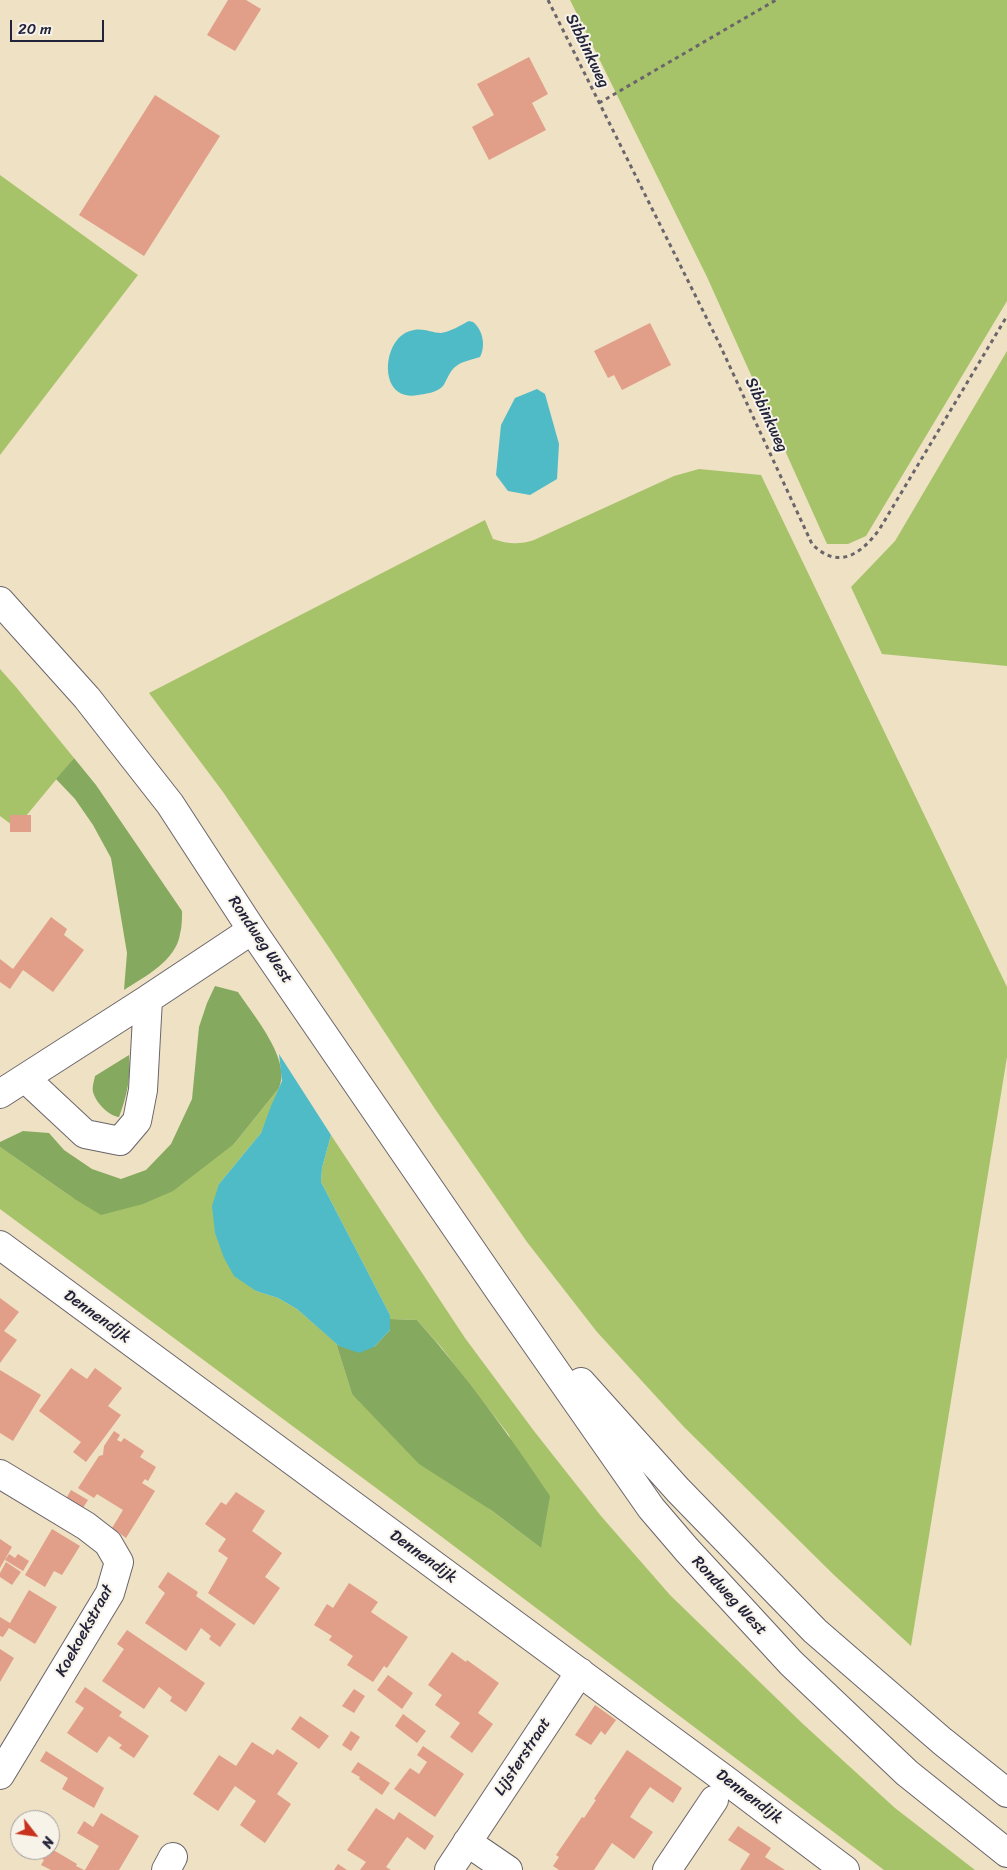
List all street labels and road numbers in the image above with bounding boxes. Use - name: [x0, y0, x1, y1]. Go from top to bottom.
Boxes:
- street label: Sibbinkweg: [561, 11, 613, 91]
- street label: Sibbinkweg: [740, 375, 792, 455]
- street label: Rondweg West: [224, 893, 296, 987]
- street label: Dennendijk: [60, 1286, 134, 1348]
- street label: Dennendijk: [386, 1526, 460, 1588]
- street label: Rondweg West: [687, 1552, 771, 1640]
- street label: Koekoekstraat: [52, 1582, 118, 1680]
- street label: Lijsterstraat: [491, 1714, 555, 1800]
- street label: Dennendijk: [712, 1766, 786, 1828]

